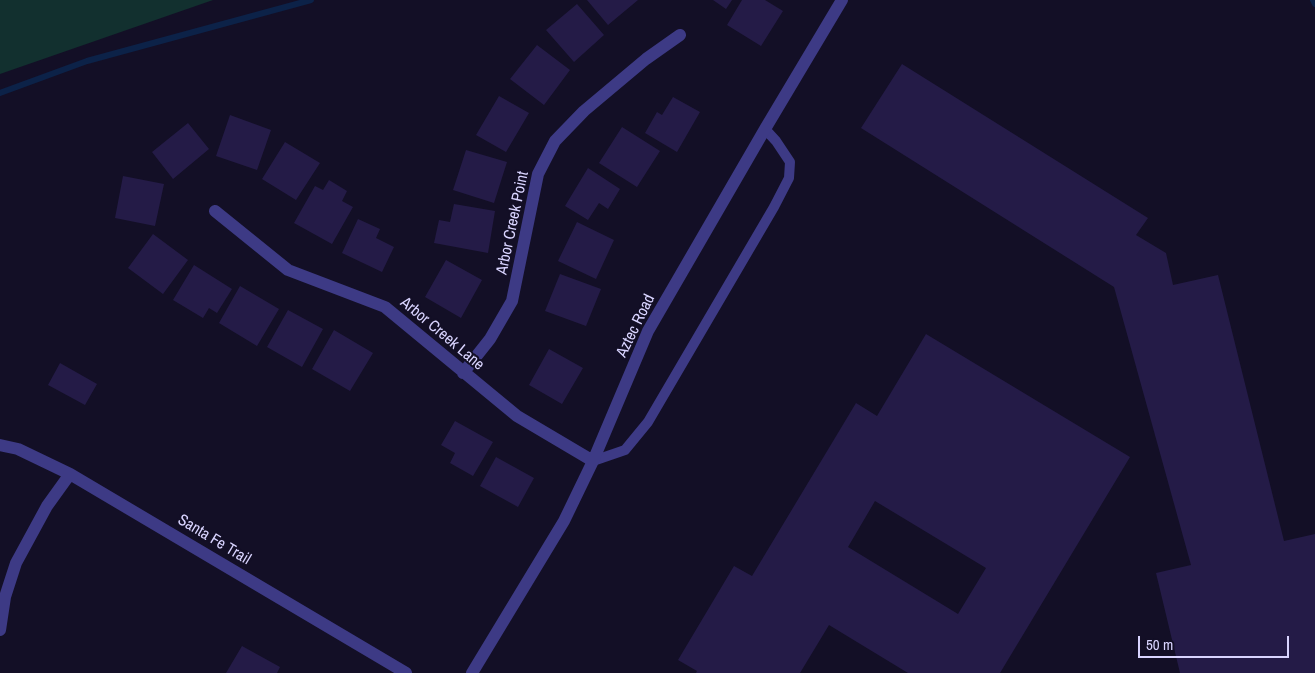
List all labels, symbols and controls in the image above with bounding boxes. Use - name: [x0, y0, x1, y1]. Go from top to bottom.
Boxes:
- street label: Arbor Creek Point: [493, 170, 533, 276]
- street label: Aztec Road: [613, 291, 659, 361]
- street label: Arbor Creek Lane: [396, 293, 488, 375]
- street label: Santa Fe Trail: [174, 511, 254, 569]
- scale bar: [1140, 626, 1291, 658]
- text: 50 m: [1146, 634, 1173, 655]

